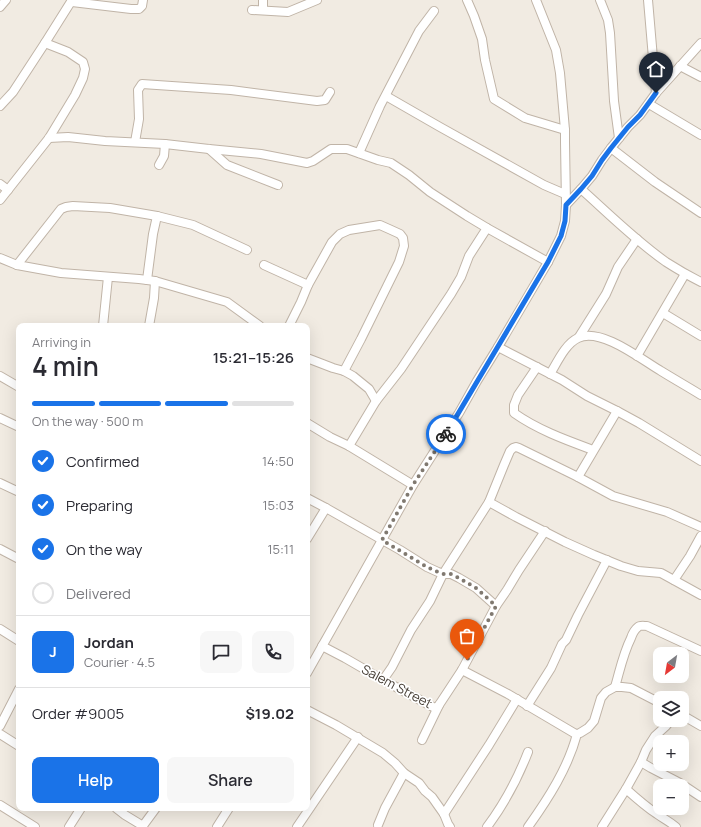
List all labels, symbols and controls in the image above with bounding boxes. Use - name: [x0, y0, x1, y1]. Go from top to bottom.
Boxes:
- pin: [639, 52, 673, 93]
- icon: home: [645, 58, 667, 80]
- text: Arriving in: [32, 333, 91, 351]
- text: 15:21–15:26: [213, 347, 294, 368]
- text: 4 min: [32, 348, 99, 384]
- text: On the way · 500 m: [32, 412, 143, 430]
- courier: [426, 414, 466, 454]
- icon: bike: [435, 423, 457, 445]
- icon: check: [32, 450, 54, 472]
- text: Confirmed: [66, 451, 139, 472]
- text: 14:50: [262, 452, 294, 470]
- icon: check: [32, 494, 54, 516]
- text: Preparing: [66, 495, 133, 516]
- text: 15:03: [262, 496, 294, 514]
- icon: check: [32, 538, 54, 560]
- text: On the way: [66, 539, 142, 560]
- text: 15:11: [267, 540, 294, 558]
- text: Delivered: [66, 583, 131, 604]
- pin: [450, 619, 484, 660]
- icon: bag: [456, 625, 478, 647]
- button: chat: [200, 631, 242, 673]
- button: phone: [252, 631, 294, 673]
- text: Jordan: [84, 632, 134, 653]
- text: J: [49, 641, 57, 662]
- north arrow: [653, 647, 689, 683]
- map controls: [653, 647, 689, 815]
- text: Courier · 4.5: [84, 653, 155, 671]
- street label: Salem Street: [359, 660, 435, 712]
- button: layers: [653, 691, 689, 727]
- text: Order #9005: [32, 703, 124, 724]
- text: $19.02: [245, 703, 294, 724]
- button: +: [653, 735, 689, 771]
- button: Help: [32, 757, 159, 803]
- button: Share: [167, 757, 294, 803]
- button: −: [653, 779, 689, 815]

